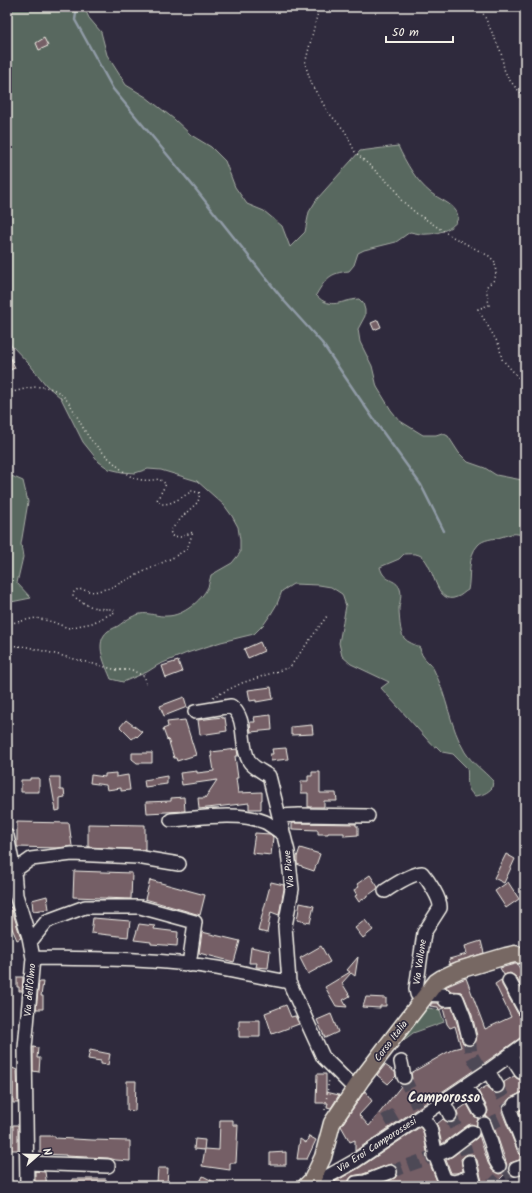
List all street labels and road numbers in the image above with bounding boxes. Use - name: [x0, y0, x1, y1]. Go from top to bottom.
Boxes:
- street label: Via Piave: [279, 849, 299, 889]
- street label: Via Vallone: [409, 938, 431, 986]
- street label: Via dell'Olmo: [20, 962, 40, 1017]
- street label: Corso Italia: [370, 1017, 412, 1065]
- street label: Via Eroi Camporossesi: [334, 1113, 420, 1177]

